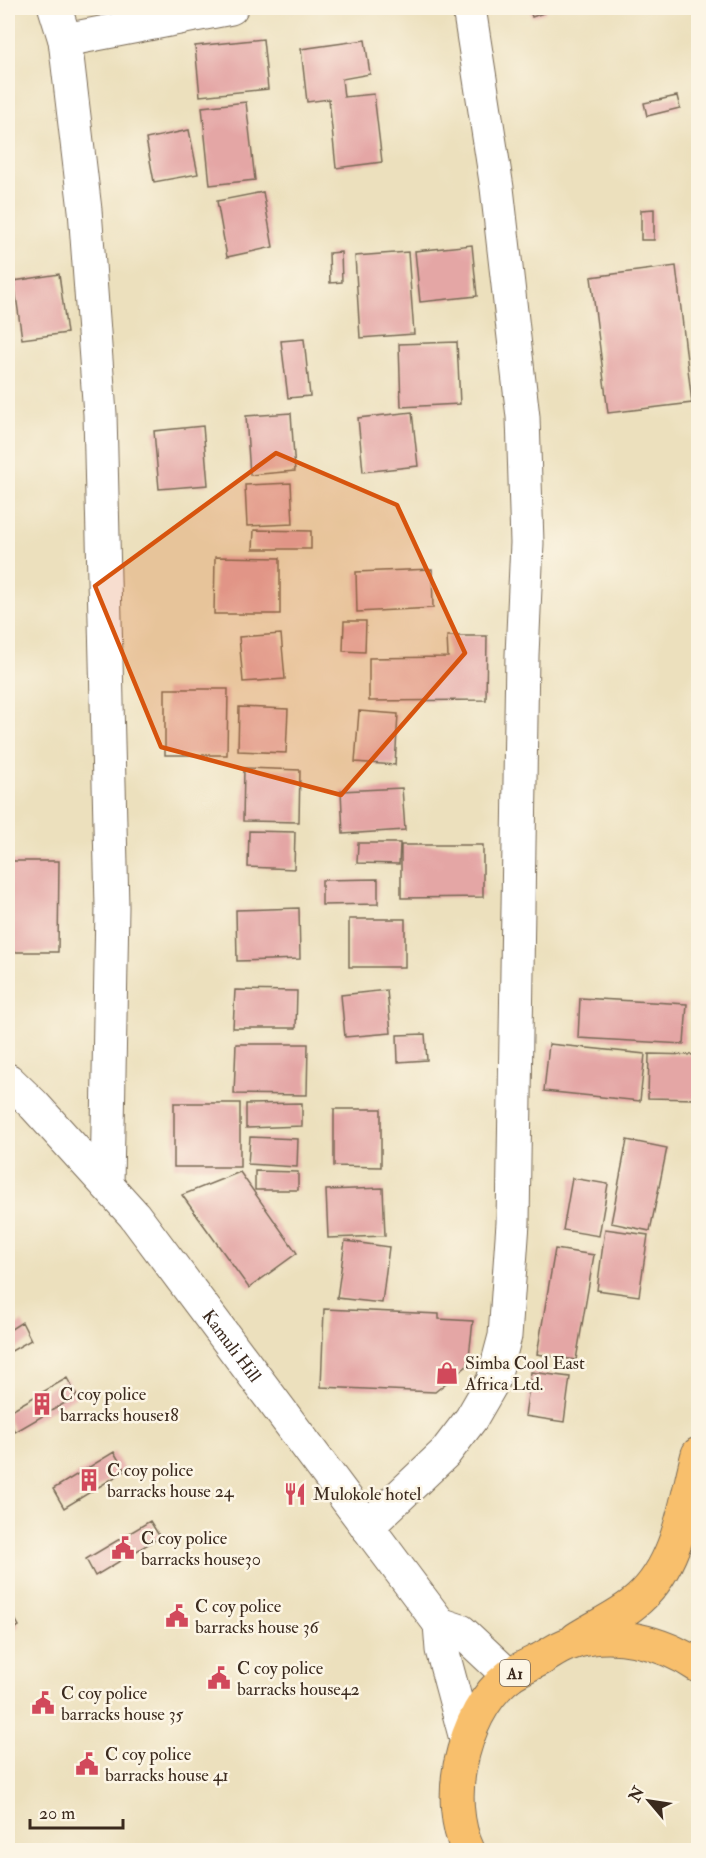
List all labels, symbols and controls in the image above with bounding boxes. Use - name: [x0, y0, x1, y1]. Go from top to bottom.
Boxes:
- street label: Kamuli Hill: [197, 1305, 266, 1387]
- place label: Simba Cool East Africa Ltd.: [464, 1352, 585, 1396]
- shop icon: Simba Cool East Africa Ltd.: [434, 1360, 460, 1386]
- place label: C coy police barracks house18: [60, 1383, 179, 1427]
- building icon: C coy police barracks house18: [29, 1391, 55, 1417]
- place label: C coy police barracks house 24: [107, 1459, 235, 1503]
- building icon: C coy police barracks house 24: [76, 1467, 102, 1493]
- restaurant icon: Mulokole hotel: [282, 1481, 308, 1507]
- place label: Mulokole hotel: [313, 1483, 422, 1506]
- place label: C coy police barracks house30: [141, 1527, 261, 1571]
- public building icon: C coy police barracks house30: [110, 1535, 136, 1561]
- place label: C coy police barracks house 36: [195, 1595, 320, 1639]
- public building icon: C coy police barracks house 36: [164, 1603, 190, 1629]
- place label: C coy police barracks house42: [237, 1657, 360, 1701]
- road number: A1: [500, 1660, 530, 1686]
- public building icon: C coy police barracks house42: [206, 1665, 232, 1691]
- place label: C coy police barracks house 35: [61, 1682, 184, 1726]
- public building icon: C coy police barracks house 35: [30, 1690, 56, 1716]
- place label: C coy police barracks house 41: [105, 1743, 229, 1787]
- public building icon: C coy police barracks house 41: [74, 1751, 100, 1777]
- north arrow: [619, 1771, 679, 1831]
- text: N: [624, 1783, 649, 1806]
- scale bar: [30, 1792, 123, 1830]
- text: 20 m: [39, 1802, 75, 1825]

